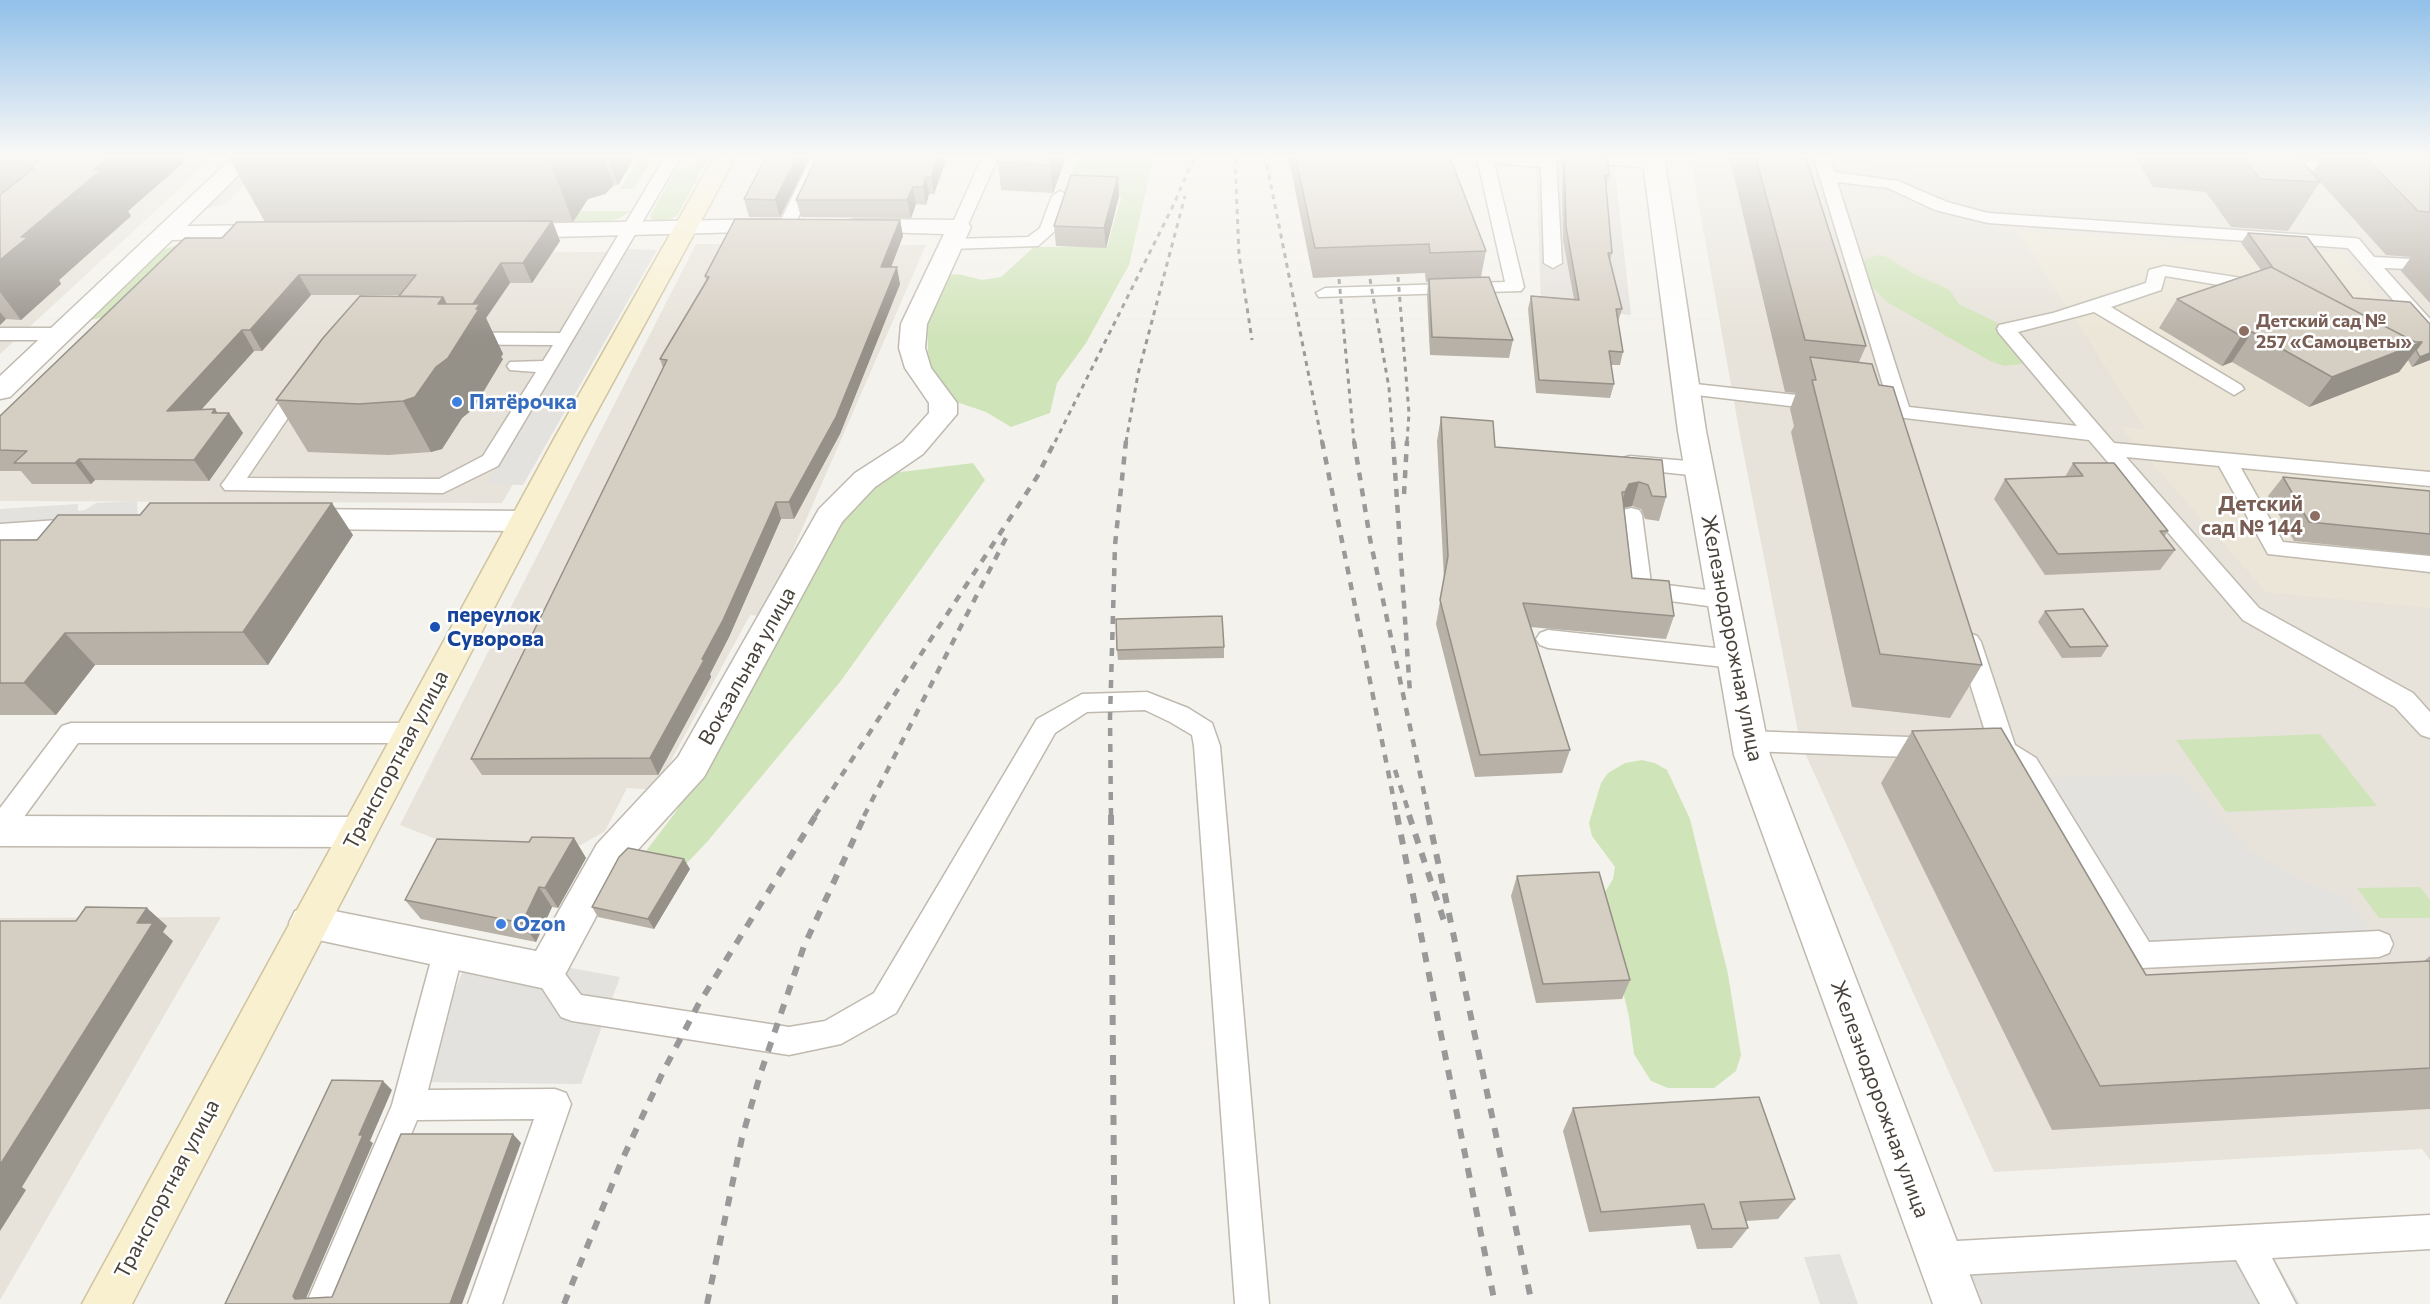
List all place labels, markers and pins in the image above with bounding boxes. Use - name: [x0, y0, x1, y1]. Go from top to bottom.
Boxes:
- place label: Детский сад № 257 «Самоцветы»: [2256, 310, 2412, 352]
- marker: Детский сад № 257 «Самоцветы»: [2237, 324, 2251, 338]
- place label: Пятёрочка: [469, 389, 577, 415]
- marker: Пятёрочка: [450, 395, 464, 409]
- place label: Детский сад № 144: [2201, 491, 2303, 541]
- marker: Детский сад № 144: [2308, 509, 2322, 523]
- place label: переулок Суворова: [447, 602, 544, 652]
- marker: переулок Суворова: [428, 620, 442, 634]
- place label: Ozon: [513, 911, 566, 937]
- marker: Ozon: [494, 917, 508, 931]

